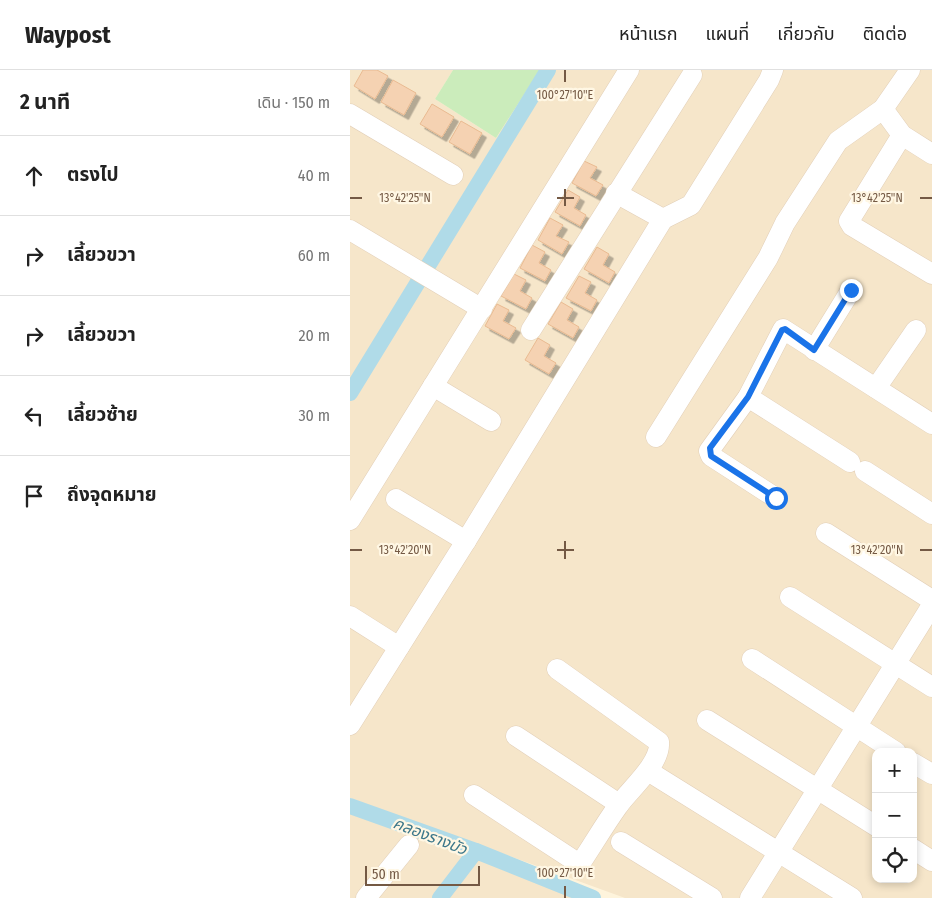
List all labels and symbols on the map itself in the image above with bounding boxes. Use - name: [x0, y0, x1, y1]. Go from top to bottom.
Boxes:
- text: 100°27'10"E: [537, 88, 594, 102]
- text: 13°42'25"N: [379, 191, 431, 205]
- text: 13°42'25"N: [851, 191, 903, 205]
- route end: [840, 279, 863, 302]
- route start: [765, 487, 788, 510]
- text: 13°42'20"N: [379, 543, 431, 557]
- text: 13°42'20"N: [851, 543, 903, 557]
- water label: คลองรางบัว: [391, 813, 470, 859]
- scale bar: [365, 863, 480, 886]
- text: 100°27'10"E: [537, 866, 594, 880]

